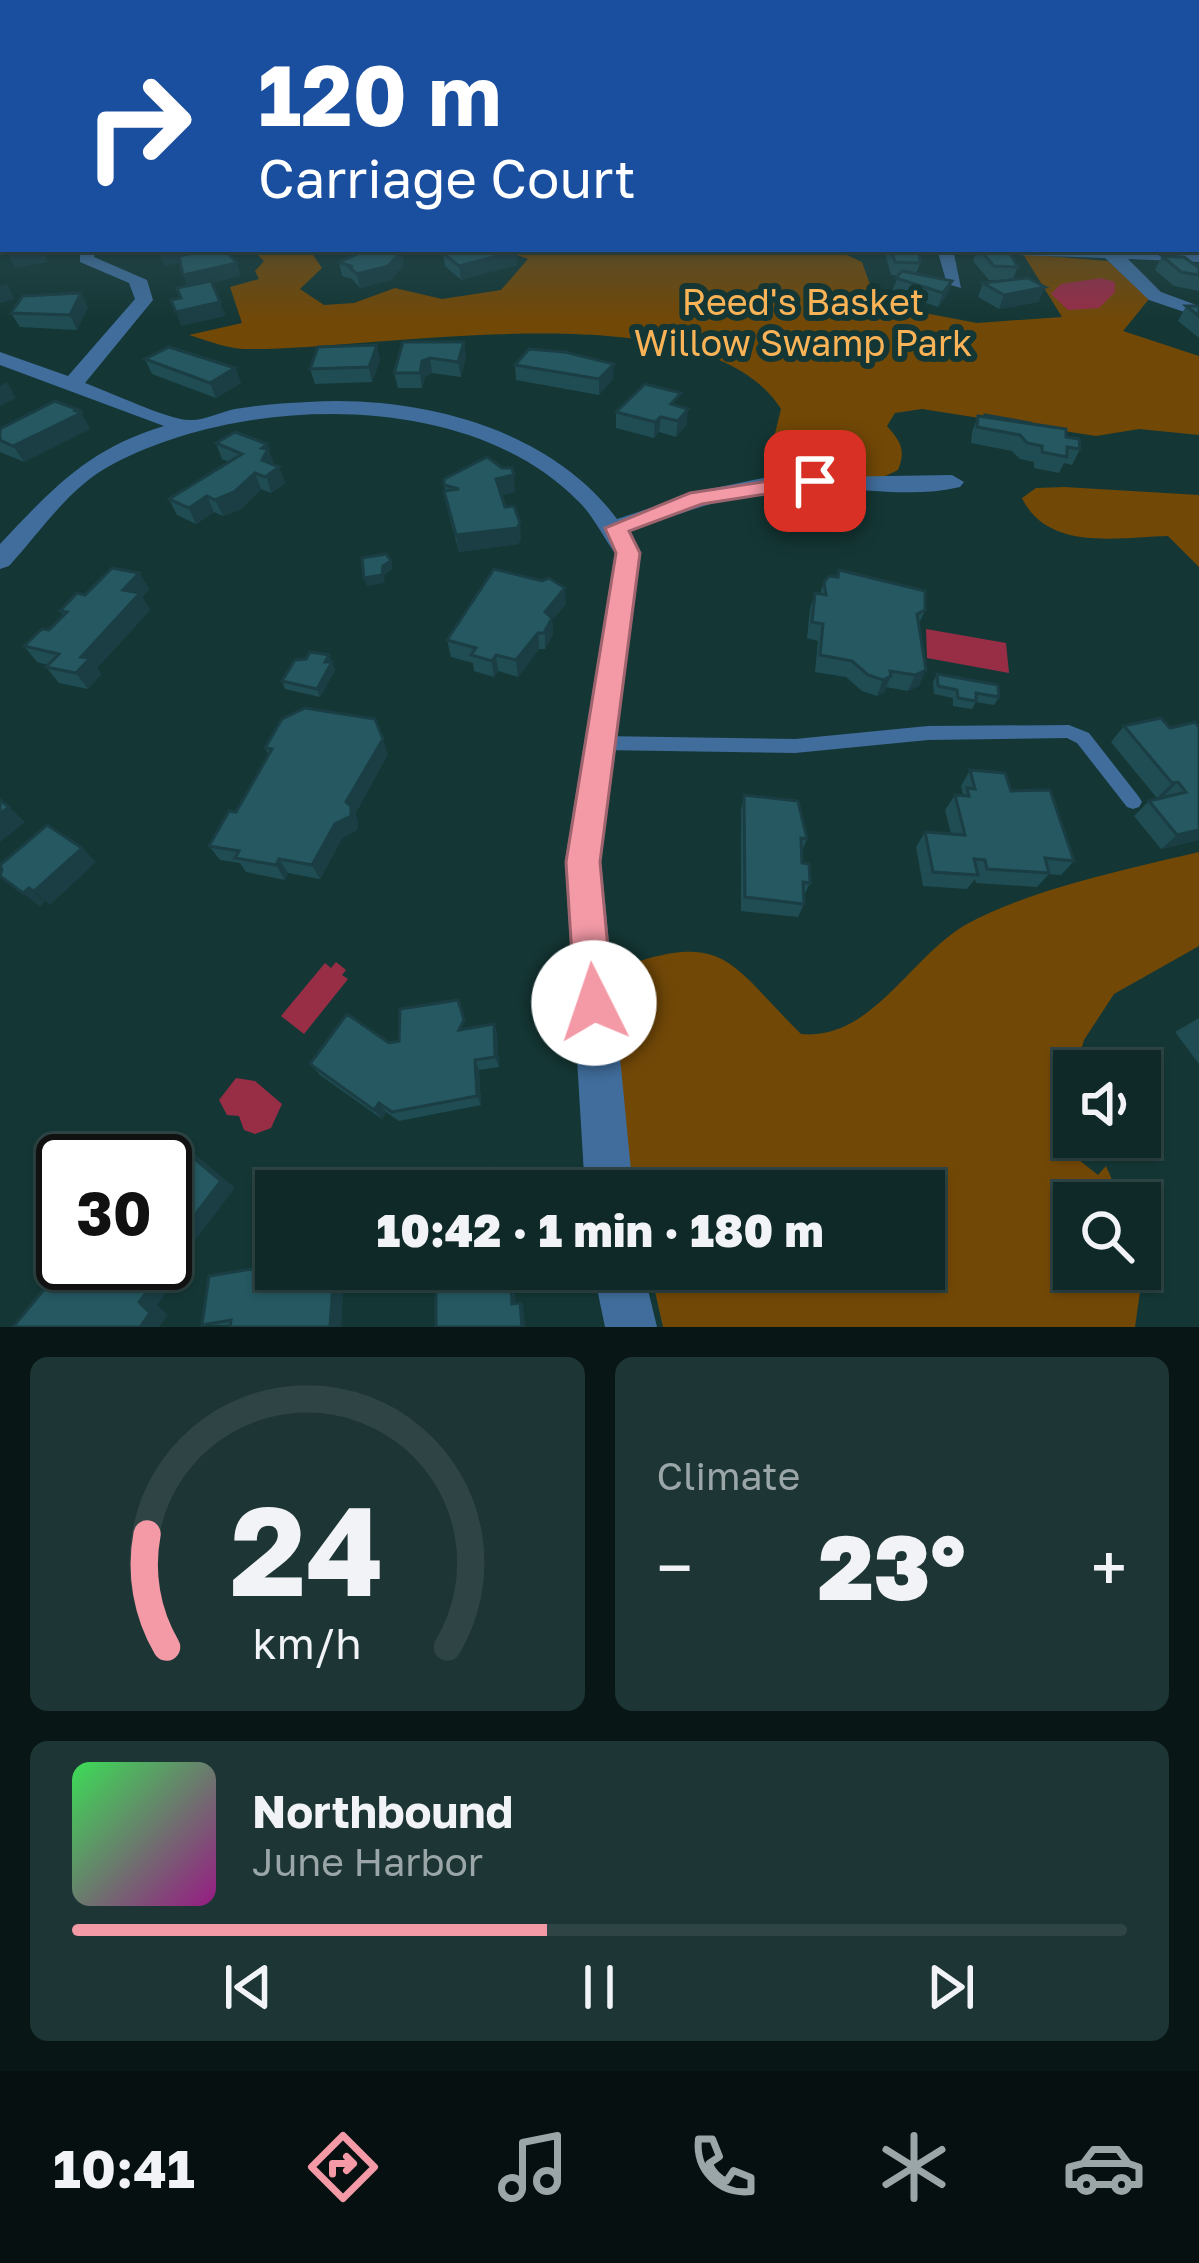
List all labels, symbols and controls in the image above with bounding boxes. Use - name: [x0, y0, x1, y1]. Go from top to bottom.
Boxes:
- text: 120 m: [258, 44, 502, 144]
- icon: right: [60, 48, 216, 204]
- text: Carriage Court: [258, 145, 636, 210]
- park label: Reed's Basket Willow Swamp Park: [634, 280, 972, 364]
- pin: [764, 430, 866, 532]
- icon: arrive: [782, 448, 848, 514]
- position arrow: [531, 940, 657, 1066]
- map controls: [1053, 1050, 1161, 1290]
- button: sound: [1053, 1050, 1161, 1158]
- speed limit sign: 30: [36, 1134, 192, 1290]
- button: search: [1053, 1182, 1161, 1290]
- text: 10:42 · 1 min · 180 m: [376, 1203, 824, 1257]
- text: Climate: [657, 1452, 800, 1499]
- text: 24: [230, 1474, 384, 1623]
- text: 23°: [818, 1512, 966, 1620]
- text: −: [657, 1527, 693, 1607]
- text: +: [1091, 1527, 1127, 1607]
- text: km/h: [253, 1617, 362, 1668]
- text: Northbound: [252, 1784, 513, 1838]
- text: June Harbor: [252, 1838, 483, 1885]
- icon: previous: [215, 1954, 281, 2020]
- icon: pause: [566, 1954, 632, 2020]
- icon: next: [918, 1954, 984, 2020]
- icon: directions: [301, 2125, 385, 2209]
- icon: music: [491, 2125, 575, 2209]
- icon: phone: [681, 2125, 765, 2209]
- icon: climate: [872, 2125, 956, 2209]
- icon: car: [1062, 2125, 1146, 2209]
- text: 10:41: [53, 2135, 195, 2200]

